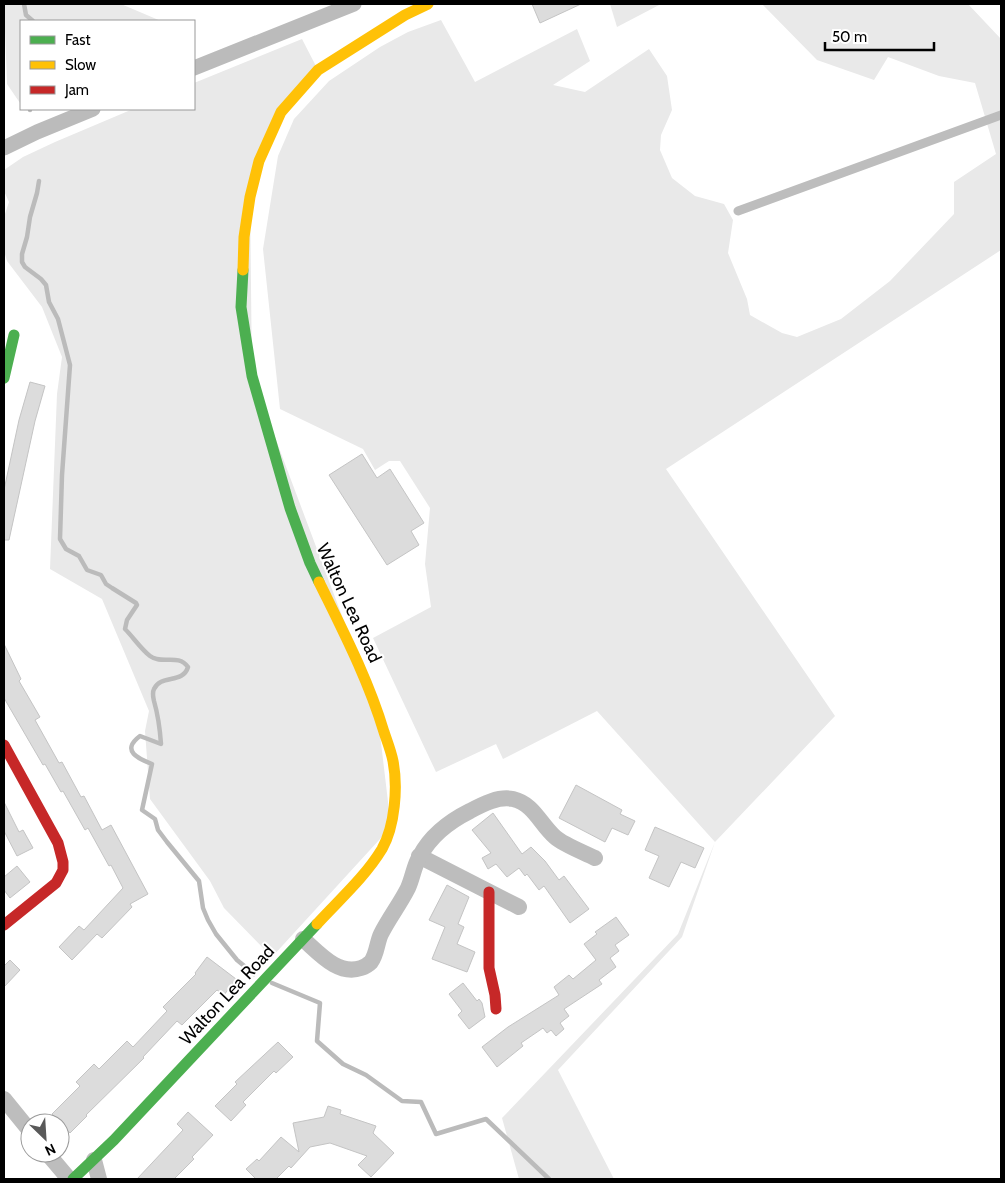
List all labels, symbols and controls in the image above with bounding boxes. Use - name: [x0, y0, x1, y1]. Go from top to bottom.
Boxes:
- legend: [20, 20, 195, 110]
- scale bar: [825, 20, 934, 52]
- text: 50 m: [832, 28, 867, 46]
- text: Fast: [65, 31, 90, 49]
- text: Slow: [65, 56, 96, 74]
- text: Jam: [64, 81, 89, 99]
- street label: Walton Lea Road: [312, 540, 386, 666]
- street label: Walton Lea Road: [175, 940, 279, 1050]
- north arrow: [20, 1113, 70, 1163]
- text: N: [42, 1140, 59, 1160]

